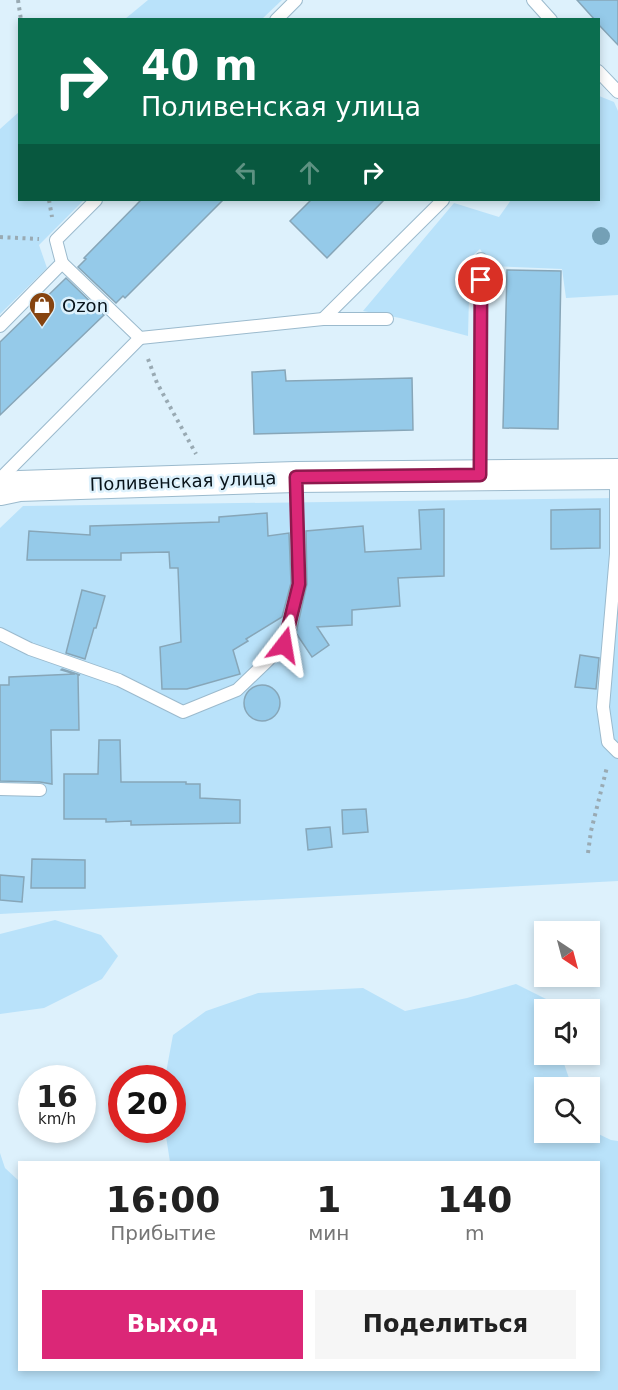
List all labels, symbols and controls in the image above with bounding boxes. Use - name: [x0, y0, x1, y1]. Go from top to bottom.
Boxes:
- text: 40 m: [141, 41, 258, 90]
- icon: right: [42, 42, 120, 120]
- text: Поливенская улица: [141, 91, 421, 122]
- icon: left: [230, 156, 263, 189]
- icon: ahead: [293, 156, 326, 189]
- icon: right: [356, 156, 389, 189]
- pin: [455, 254, 506, 305]
- icon: arrive: [464, 263, 497, 296]
- shop icon: Ozon: [27, 290, 57, 328]
- place label: Ozon: [62, 295, 108, 316]
- street label: Поливенская улица: [89, 467, 277, 495]
- position arrow: [252, 613, 316, 677]
- north arrow: [534, 921, 600, 987]
- map controls: [534, 921, 600, 1143]
- button: sound: [534, 999, 600, 1065]
- speed limit sign: 20: [108, 1065, 186, 1143]
- button: search: [534, 1077, 600, 1143]
- text: 16: [36, 1079, 78, 1114]
- text: km/h: [38, 1110, 76, 1128]
- text: 16:00: [106, 1179, 220, 1220]
- text: 1: [316, 1179, 341, 1220]
- text: 140: [437, 1179, 512, 1220]
- text: Прибытие: [110, 1221, 216, 1245]
- text: мин: [308, 1221, 349, 1245]
- text: m: [465, 1221, 484, 1245]
- button: Выход: [42, 1290, 303, 1359]
- button: Поделиться: [315, 1290, 576, 1359]

